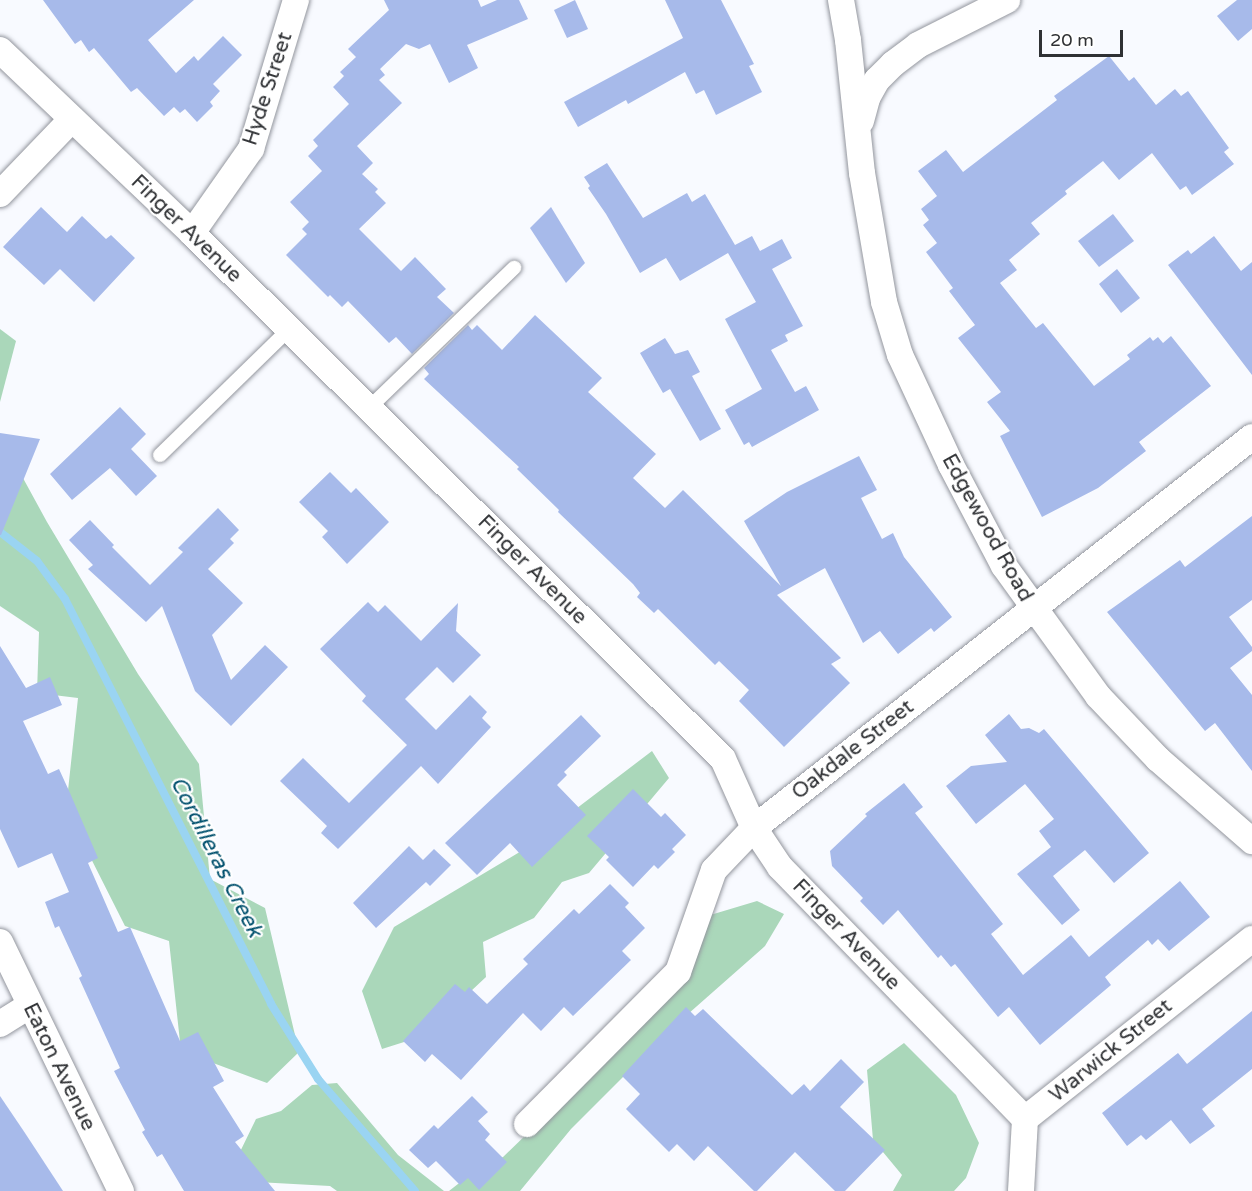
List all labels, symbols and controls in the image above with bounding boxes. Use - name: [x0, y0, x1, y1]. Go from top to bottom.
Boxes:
- scale bar: [1042, 18, 1126, 56]
- street label: Hyde Street: [238, 29, 298, 149]
- text: 20 m: [1050, 29, 1094, 51]
- street label: Finger Avenue: [125, 170, 247, 288]
- street label: Edgewood Road: [936, 450, 1038, 606]
- street label: Finger Avenue: [472, 510, 592, 630]
- street label: Oakdale Street: [787, 695, 919, 805]
- water label: Cordilleras Creek: [164, 772, 268, 942]
- street label: Finger Avenue: [787, 874, 905, 996]
- street label: Warwick Street: [1045, 994, 1177, 1108]
- street label: Eaton Avenue: [17, 999, 101, 1135]

